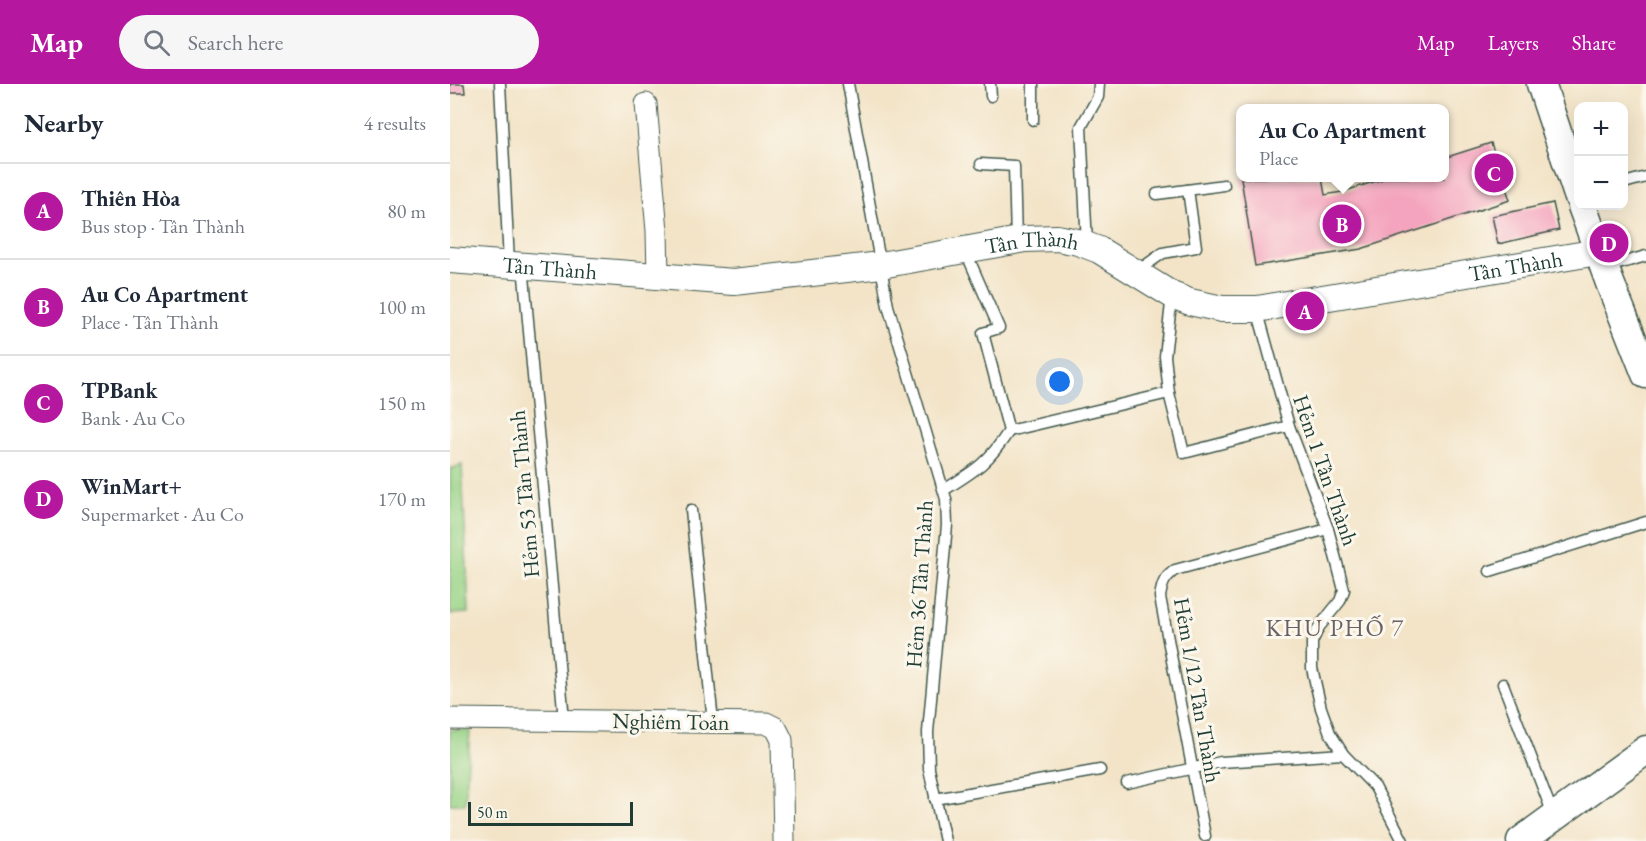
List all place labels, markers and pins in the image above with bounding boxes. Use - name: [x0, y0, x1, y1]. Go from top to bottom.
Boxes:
- pin: C: [1474, 150, 1514, 196]
- pin: B: [1322, 202, 1362, 246]
- pin: D: [1590, 220, 1628, 266]
- pin: A: [1286, 288, 1324, 334]

